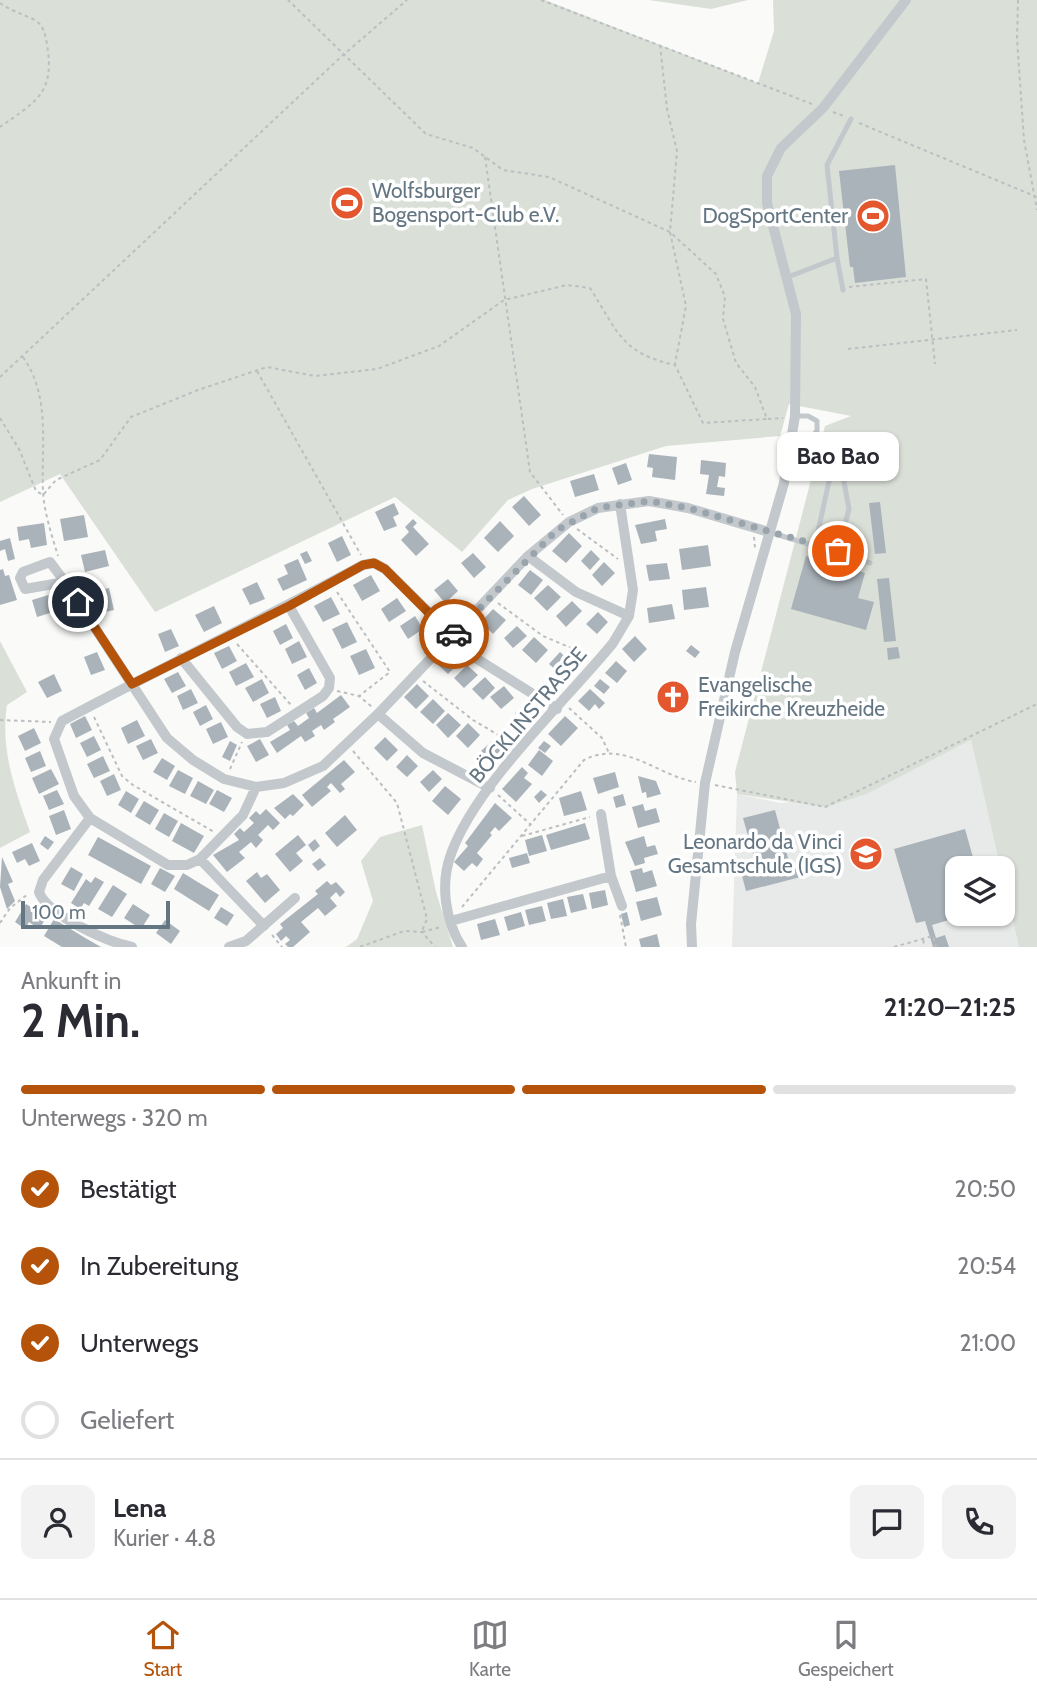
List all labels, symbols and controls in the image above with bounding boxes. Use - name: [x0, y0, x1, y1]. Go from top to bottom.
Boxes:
- place label: Wolfsburger Bogensport-Club e.V.: [372, 178, 559, 227]
- sports icon: Wolfsburger Bogensport-Club e.V.: [328, 184, 366, 222]
- sports icon: DogSportCenter: [854, 197, 892, 235]
- place label: DogSportCenter: [702, 203, 848, 228]
- callout: Bao Bao: [777, 432, 899, 481]
- text: Bao Bao: [796, 442, 880, 470]
- pin: [808, 521, 868, 581]
- icon: bag: [819, 532, 857, 570]
- pin: [48, 572, 108, 632]
- icon: home: [59, 583, 97, 621]
- courier: [419, 599, 489, 669]
- icon: car: [435, 615, 473, 653]
- street label: BÖCKLINSTRASSE: [464, 642, 592, 788]
- place label: Evangelische Freikirche Kreuzheide: [698, 672, 885, 721]
- church icon: Evangelische Freikirche Kreuzheide: [654, 678, 692, 716]
- place label: Leonardo da Vinci Gesamtschule (IGS): [668, 829, 842, 878]
- school or university icon: Leonardo da Vinci Gesamtschule (IGS): [847, 835, 885, 873]
- map controls: [945, 856, 1015, 926]
- button: layers: [945, 856, 1015, 926]
- scale bar: [21, 898, 170, 930]
- text: 100 m: [32, 901, 86, 924]
- text: Ankunft in: [21, 967, 121, 995]
- text: 21:20–21:25: [884, 991, 1016, 1023]
- text: 2 Min.: [21, 993, 140, 1049]
- text: Unterwegs · 320 m: [21, 1104, 208, 1132]
- icon: check: [21, 1170, 59, 1208]
- text: Bestätigt: [80, 1173, 177, 1205]
- text: 20:50: [955, 1175, 1016, 1203]
- icon: check: [21, 1247, 59, 1285]
- text: In Zubereitung: [80, 1250, 238, 1282]
- text: 20:54: [957, 1252, 1016, 1280]
- icon: check: [21, 1324, 59, 1362]
- text: Unterwegs: [80, 1327, 199, 1359]
- text: 21:00: [960, 1329, 1016, 1357]
- text: Geliefert: [80, 1404, 174, 1436]
- button: person: [21, 1485, 95, 1559]
- button: chat: [850, 1485, 924, 1559]
- button: phone: [942, 1485, 1016, 1559]
- text: Lena: [113, 1492, 167, 1524]
- text: Kurier · 4.8: [113, 1524, 216, 1552]
- tab: Start: [143, 1616, 182, 1681]
- tab: Karte: [469, 1616, 511, 1681]
- tab: Gespeichert: [798, 1616, 894, 1681]

